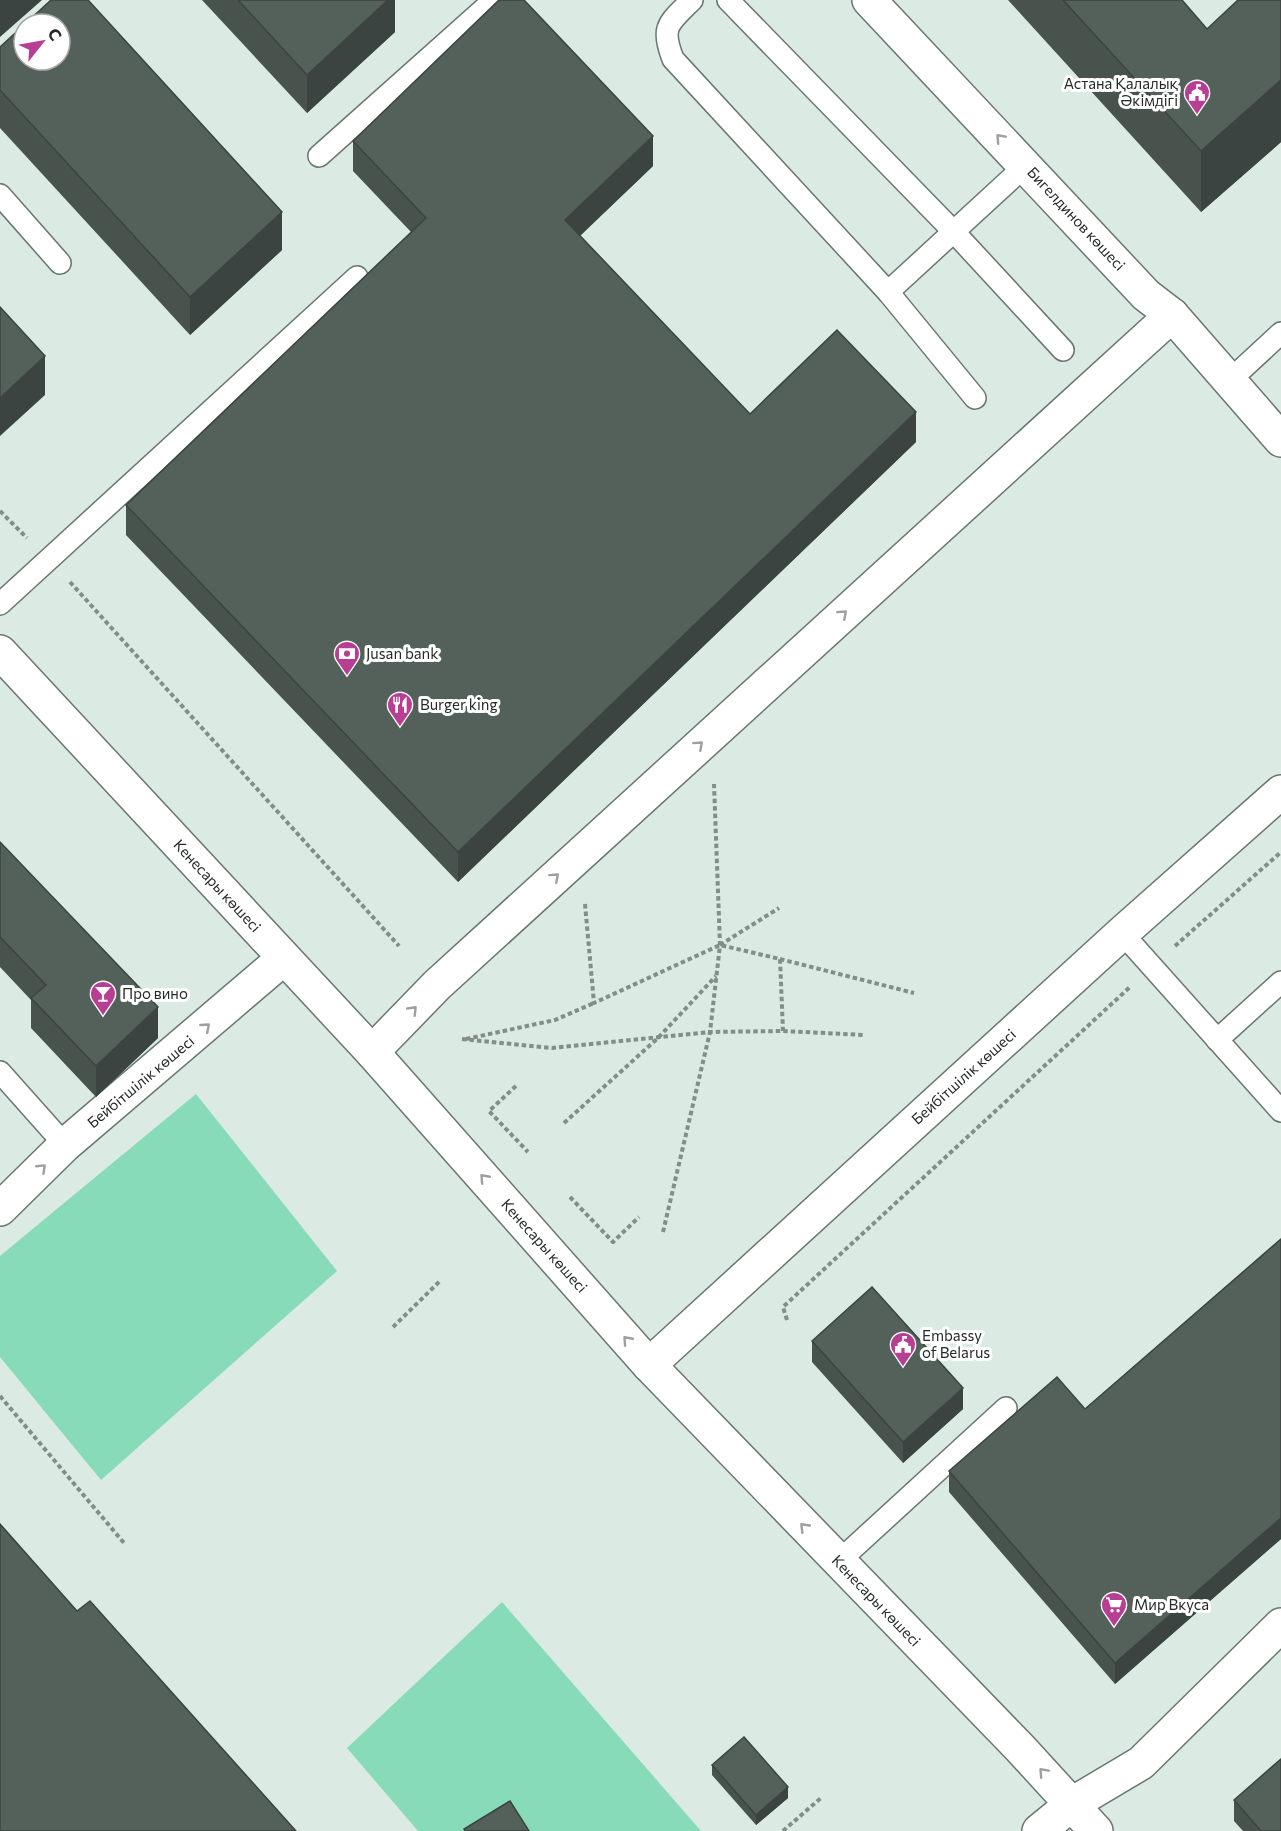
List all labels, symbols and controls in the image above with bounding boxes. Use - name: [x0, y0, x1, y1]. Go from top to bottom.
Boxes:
- north arrow: [12, 12, 72, 72]
- text: С: [44, 24, 66, 44]
- place label: Астана Қалалық Әкімдігі: [1064, 74, 1179, 109]
- public building icon: Астана Қалалық Әкімдігі: [1182, 78, 1212, 116]
- one-way arrow: [996, 134, 1007, 145]
- street label: Бигелдинов көшесі: [1024, 163, 1129, 274]
- one-way arrow: [836, 610, 847, 621]
- bank icon: Jusan bank: [332, 639, 362, 677]
- place label: Jusan bank: [366, 644, 438, 662]
- restaurant icon: Burger king: [385, 690, 415, 728]
- place label: Burger king: [420, 695, 498, 713]
- one-way arrow: [692, 742, 703, 753]
- street label: Кенесары көшесі: [170, 835, 265, 935]
- one-way arrow: [548, 873, 559, 884]
- bar icon: Про вино: [88, 979, 118, 1017]
- place label: Про вино: [122, 984, 188, 1002]
- one-way arrow: [405, 1006, 416, 1017]
- one-way arrow: [199, 1023, 209, 1034]
- street label: Бейбітшілік көшесі: [908, 1025, 1019, 1128]
- street label: Бейбітшілік көшесі: [83, 1031, 197, 1131]
- one-way arrow: [34, 1164, 45, 1175]
- one-way arrow: [480, 1174, 491, 1185]
- street label: Кенесары көшесі: [498, 1195, 592, 1296]
- place label: Embassy of Belarus: [922, 1326, 990, 1361]
- public building icon: Embassy of Belarus: [888, 1330, 918, 1368]
- one-way arrow: [623, 1336, 634, 1347]
- one-way arrow: [800, 1523, 811, 1534]
- street label: Кенесары көшесі: [829, 1551, 925, 1650]
- supermarket icon: Мир Вкуса: [1099, 1590, 1129, 1628]
- place label: Мир Вкуса: [1134, 1595, 1209, 1613]
- one-way arrow: [1039, 1769, 1050, 1780]

